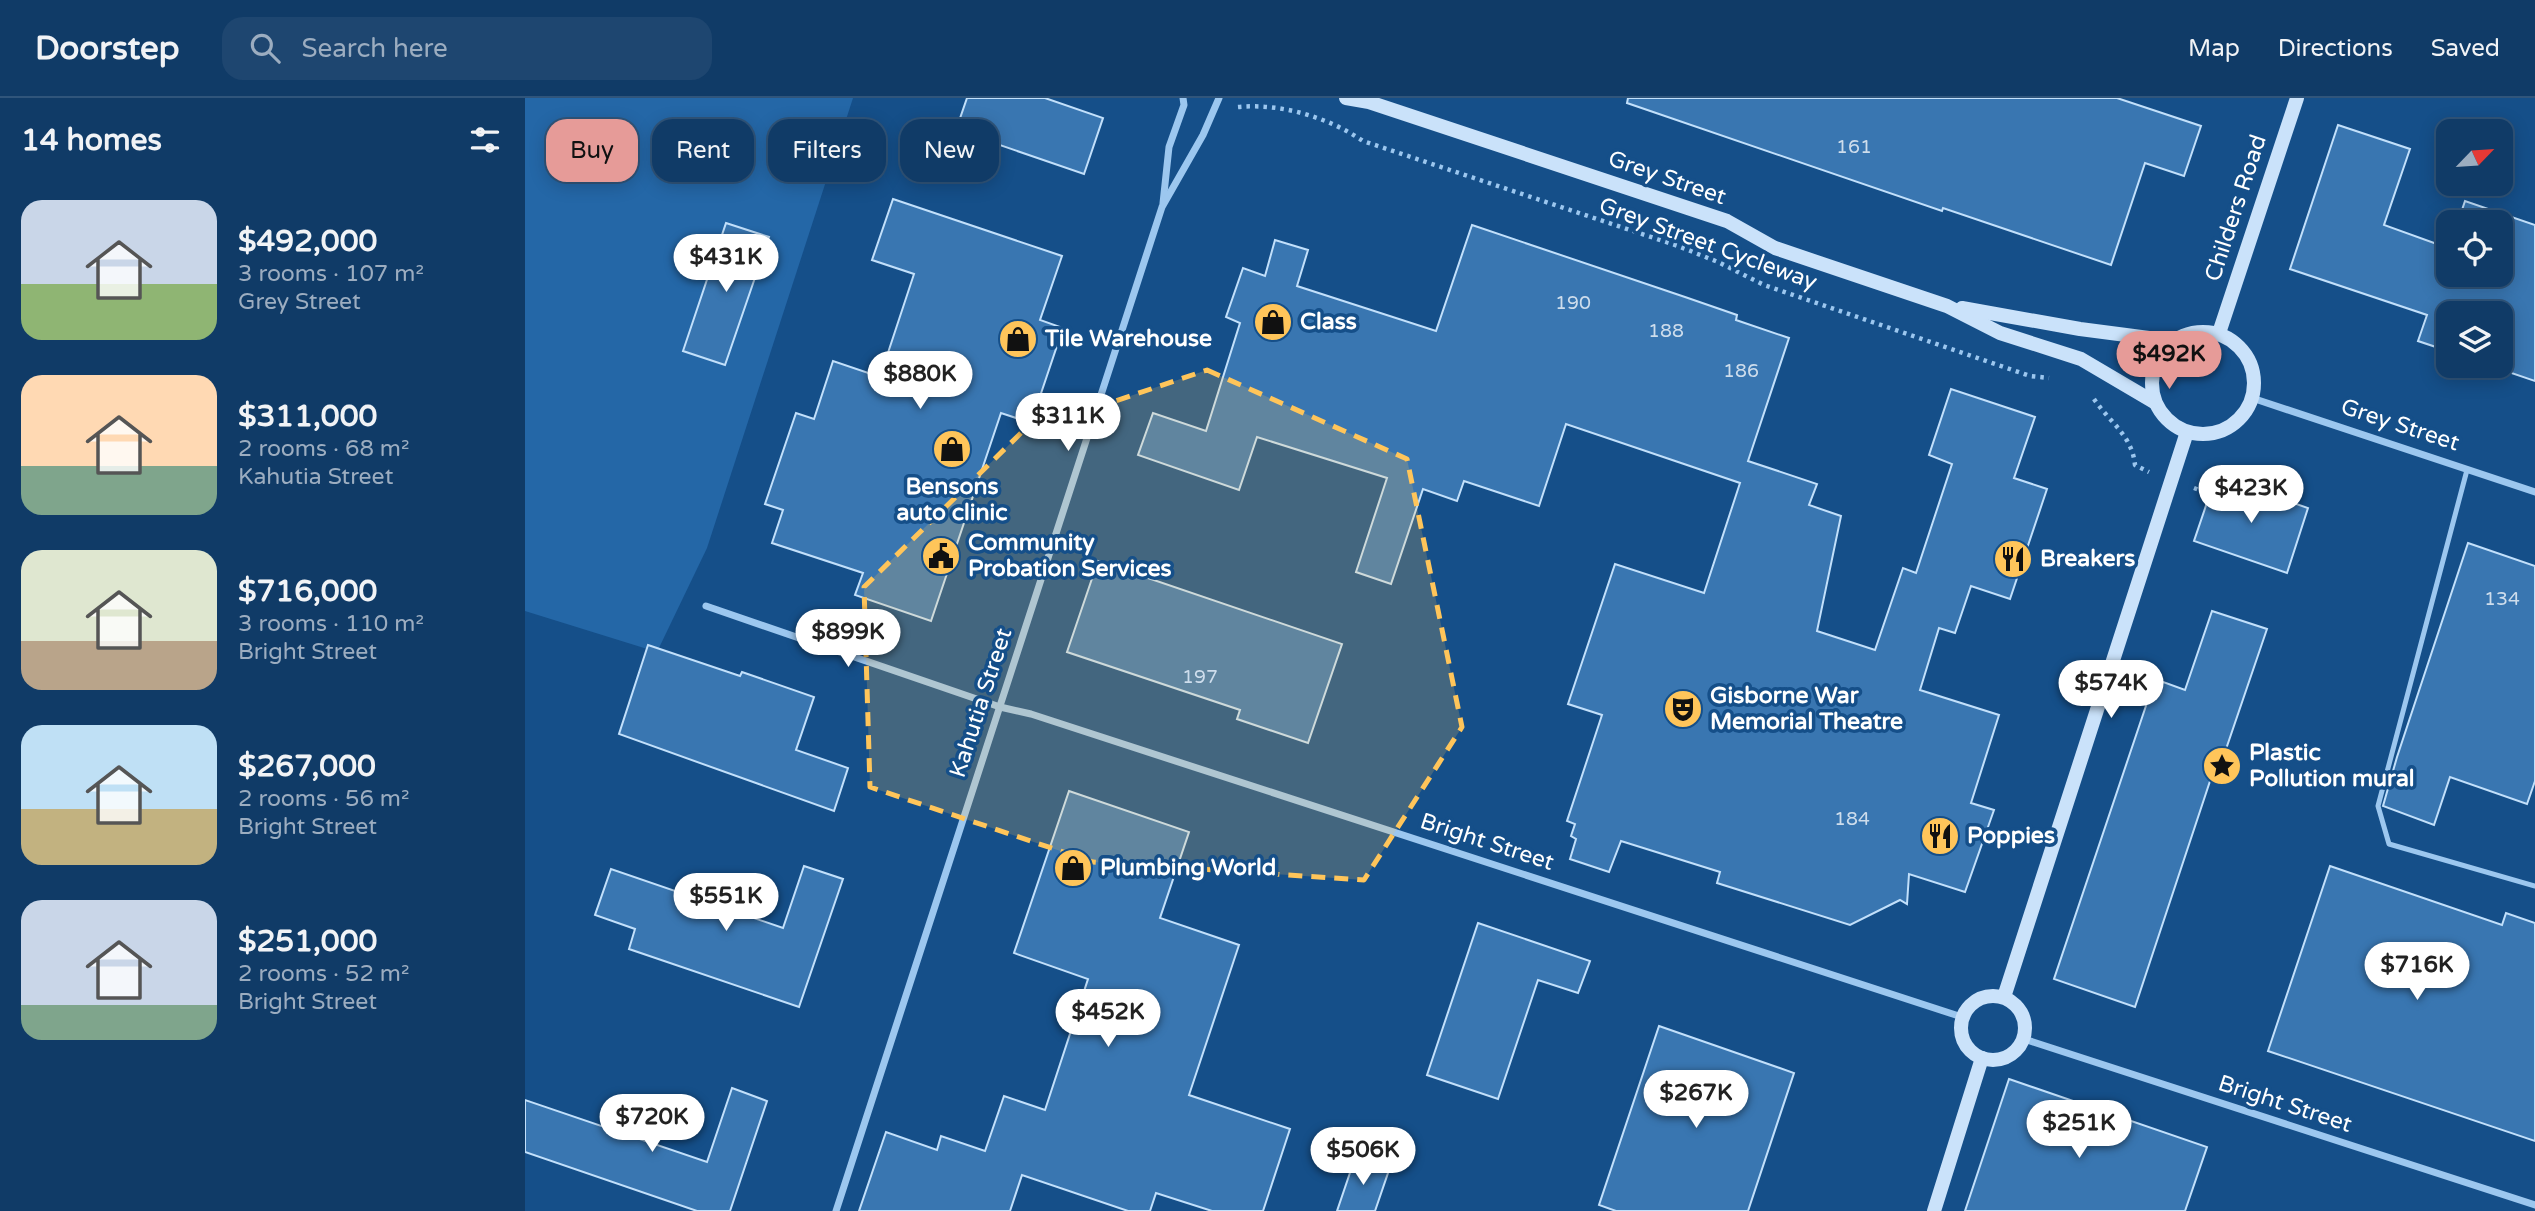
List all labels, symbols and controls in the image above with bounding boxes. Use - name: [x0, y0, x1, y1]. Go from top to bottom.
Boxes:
- search box: [222, 17, 712, 80]
- text: Doorstep: [35, 29, 180, 68]
- icon: search: [246, 29, 284, 67]
- text: Search here: [302, 33, 448, 64]
- text: Map: [2188, 34, 2240, 63]
- text: Directions: [2278, 34, 2393, 63]
- text: Saved: [2431, 34, 2500, 63]
- chip: Buy: [546, 119, 638, 182]
- chip: Rent: [652, 119, 754, 182]
- chip: Filters: [768, 119, 886, 182]
- chip: New: [900, 119, 999, 182]
- north arrow: [2436, 119, 2513, 196]
- map controls: [2436, 119, 2513, 378]
- icon: filters: [466, 121, 504, 159]
- text: 14 homes: [21, 122, 162, 159]
- street label: Childers Road: [2199, 131, 2273, 285]
- house number: 161: [1836, 136, 1872, 158]
- street label: Grey Street: [1604, 145, 1730, 211]
- street label: Grey Street Cycleway: [1595, 192, 1821, 296]
- button: locate: [2436, 210, 2513, 287]
- text: $492,000: [238, 223, 377, 260]
- icon: home: [77, 228, 161, 312]
- pin: $431K: [677, 234, 775, 294]
- text: $431K: [690, 243, 762, 271]
- text: 3 rooms · 107 m²: [238, 260, 424, 288]
- text: Grey Street: [238, 288, 361, 316]
- house number: 190: [1555, 292, 1591, 314]
- shop icon: Class: [1252, 301, 1294, 343]
- button: layers: [2436, 301, 2513, 378]
- place label: Class: [1300, 308, 1357, 336]
- shop icon: Tile Warehouse: [997, 318, 1039, 360]
- house number: 188: [1648, 320, 1684, 342]
- place label: Tile Warehouse: [1044, 325, 1212, 353]
- pin: $492K: [2120, 331, 2218, 391]
- text: $492K: [2133, 340, 2205, 368]
- pin: $880K: [871, 352, 969, 411]
- text: $880K: [884, 360, 956, 388]
- house number: 186: [1723, 360, 1759, 382]
- street label: Grey Street: [2337, 393, 2463, 457]
- pin: $311K: [1019, 394, 1117, 453]
- text: $311,000: [238, 398, 377, 435]
- text: $311K: [1032, 402, 1104, 430]
- icon: home: [77, 403, 161, 487]
- shop icon: Bensons auto clinic: [931, 428, 973, 470]
- text: 2 rooms · 68 m²: [238, 435, 409, 463]
- text: Kahutia Street: [238, 463, 393, 491]
- pin: $423K: [2202, 466, 2300, 525]
- place label: Bensons auto clinic: [896, 473, 1008, 527]
- text: $423K: [2215, 474, 2287, 502]
- place label: Community Probation Services: [968, 529, 1172, 583]
- public building icon: Community Probation Services: [920, 535, 962, 577]
- restaurant icon: Breakers: [1992, 538, 2034, 580]
- place label: Breakers: [2040, 545, 2135, 573]
- text: $716,000: [238, 573, 377, 610]
- icon: home: [77, 578, 161, 662]
- house number: 134: [2484, 588, 2520, 610]
- text: 3 rooms · 110 m²: [238, 610, 424, 638]
- pin: $899K: [799, 610, 897, 669]
- text: $899K: [812, 618, 884, 646]
- street label: Kahutia Street: [944, 625, 1018, 781]
- text: Bright Street: [238, 638, 377, 666]
- pin: $574K: [2062, 660, 2160, 720]
- house number: 197: [1182, 666, 1218, 688]
- text: $574K: [2075, 669, 2147, 697]
- place label: Gisborne War Memorial Theatre: [1710, 682, 1903, 736]
- theatre icon: Gisborne War Memorial Theatre: [1662, 688, 1704, 730]
- place label: Plastic Pollution mural: [2249, 739, 2415, 793]
- place icon: Plastic Pollution mural: [2201, 745, 2243, 787]
- text: $267,000: [238, 748, 376, 785]
- icon: home: [77, 753, 161, 837]
- text: 2 rooms · 56 m²: [238, 785, 409, 813]
- street label: Bright Street: [1417, 807, 1558, 877]
- house number: 184: [1834, 808, 1870, 830]
- text: Bright Street: [238, 813, 377, 841]
- restaurant icon: Poppies: [1919, 815, 1961, 857]
- place label: Poppies: [1967, 822, 2055, 850]
- shop icon: Plumbing World: [1052, 847, 1094, 889]
- place label: Plumbing World: [1100, 854, 1276, 882]
- pin: $551K: [677, 874, 775, 933]
- text: $551K: [690, 882, 762, 910]
- text: $251,000: [238, 923, 377, 960]
- icon: home: [77, 928, 161, 1012]
- pin: $716K: [2368, 942, 2466, 1002]
- text: $716K: [2381, 951, 2453, 979]
- text: 2 rooms · 52 m²: [238, 960, 409, 988]
- text: Bright Street: [238, 988, 377, 1016]
- pin: $452K: [1059, 990, 1157, 1049]
- text: $452K: [1072, 998, 1144, 1026]
- street label: Bright Street: [2215, 1069, 2356, 1139]
- pin: $267K: [1647, 1070, 1745, 1130]
- text: $267K: [1660, 1079, 1732, 1107]
- pin: $720K: [603, 1094, 701, 1154]
- pin: $251K: [2030, 1100, 2128, 1160]
- text: $720K: [616, 1103, 688, 1131]
- text: $251K: [2043, 1109, 2115, 1137]
- pin: $506K: [1314, 1128, 1412, 1187]
- text: $506K: [1327, 1136, 1399, 1164]

